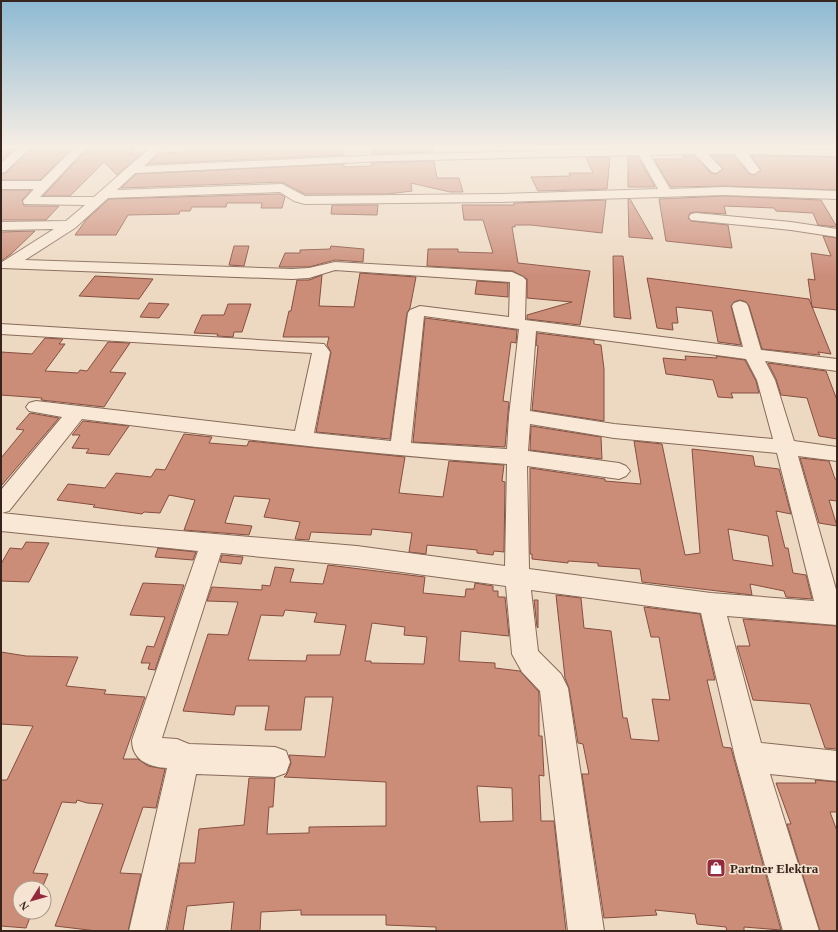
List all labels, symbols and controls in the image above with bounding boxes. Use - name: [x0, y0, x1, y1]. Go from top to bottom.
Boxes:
- shop icon: Partner Elektra: [705, 857, 727, 879]
- place label: Partner Elektra: [730, 861, 819, 876]
- north arrow: [12, 880, 52, 920]
- text: N: [17, 899, 31, 913]

